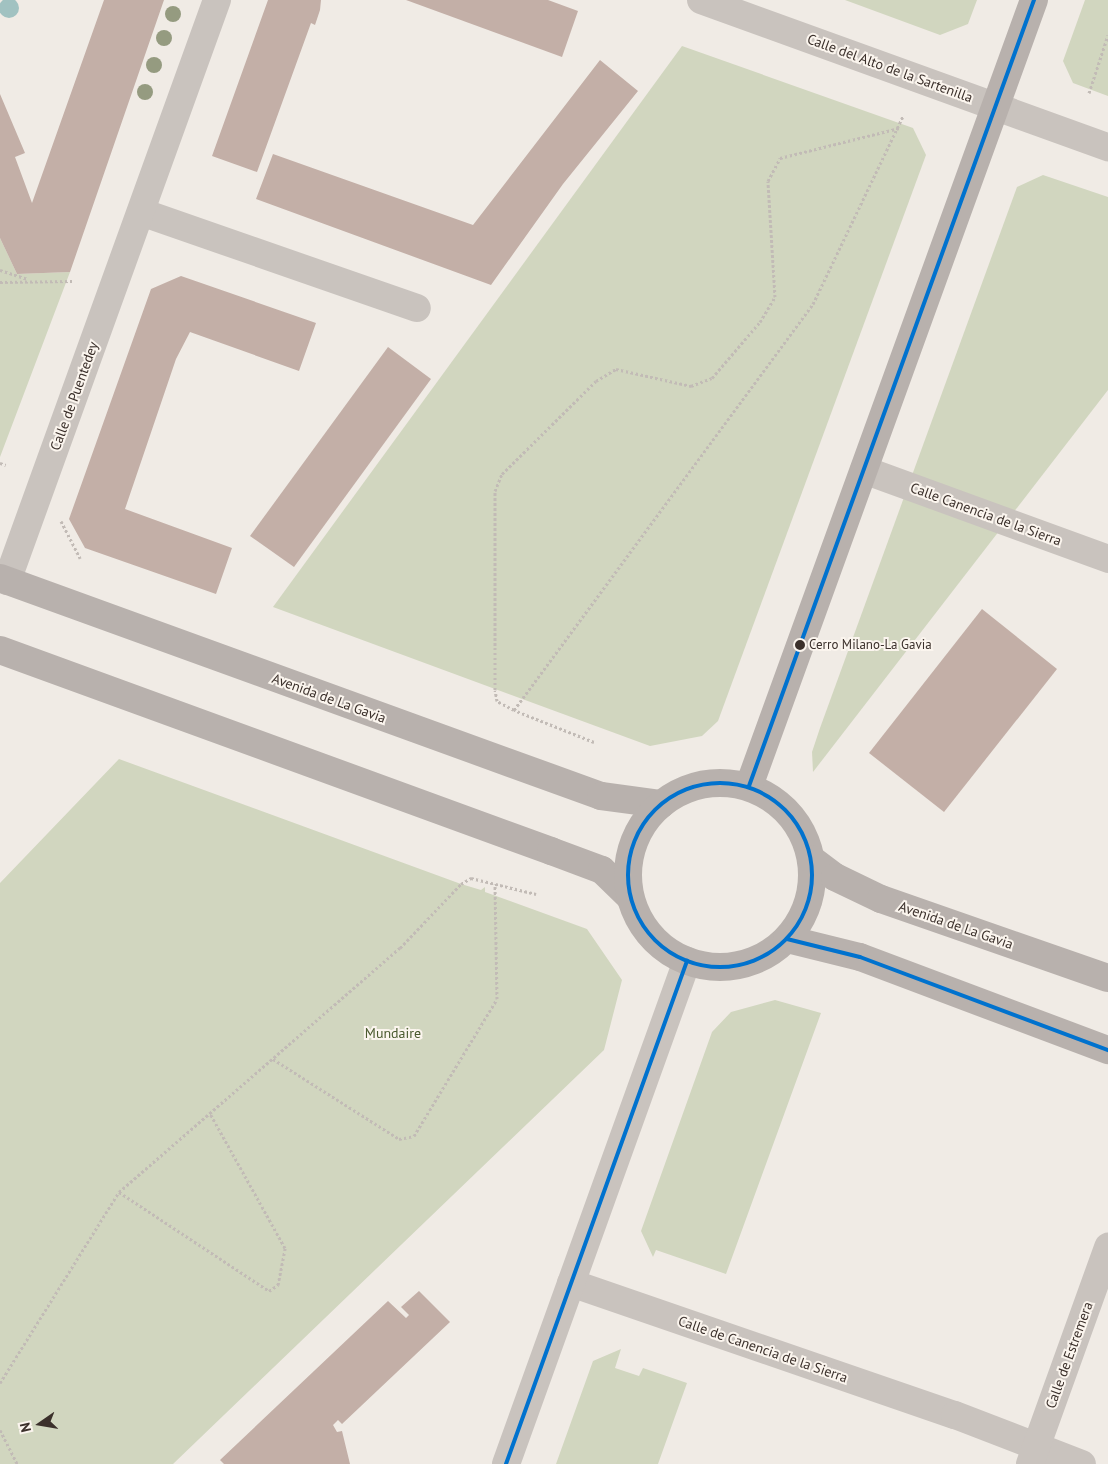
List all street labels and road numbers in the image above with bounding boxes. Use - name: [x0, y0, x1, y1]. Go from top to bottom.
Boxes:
- street label: Calle del Alto de la Sartenilla: [805, 30, 975, 106]
- street label: Calle de Puentedey: [47, 339, 101, 453]
- street label: Calle Canencia de la Sierra: [908, 479, 1064, 549]
- street label: Avenida de La Gavia: [270, 670, 388, 726]
- street label: Avenida de La Gavia: [897, 898, 1015, 952]
- street label: Calle de Estremera: [1042, 1299, 1096, 1411]
- street label: Calle de Canencia de la Sierra: [676, 1312, 850, 1386]

